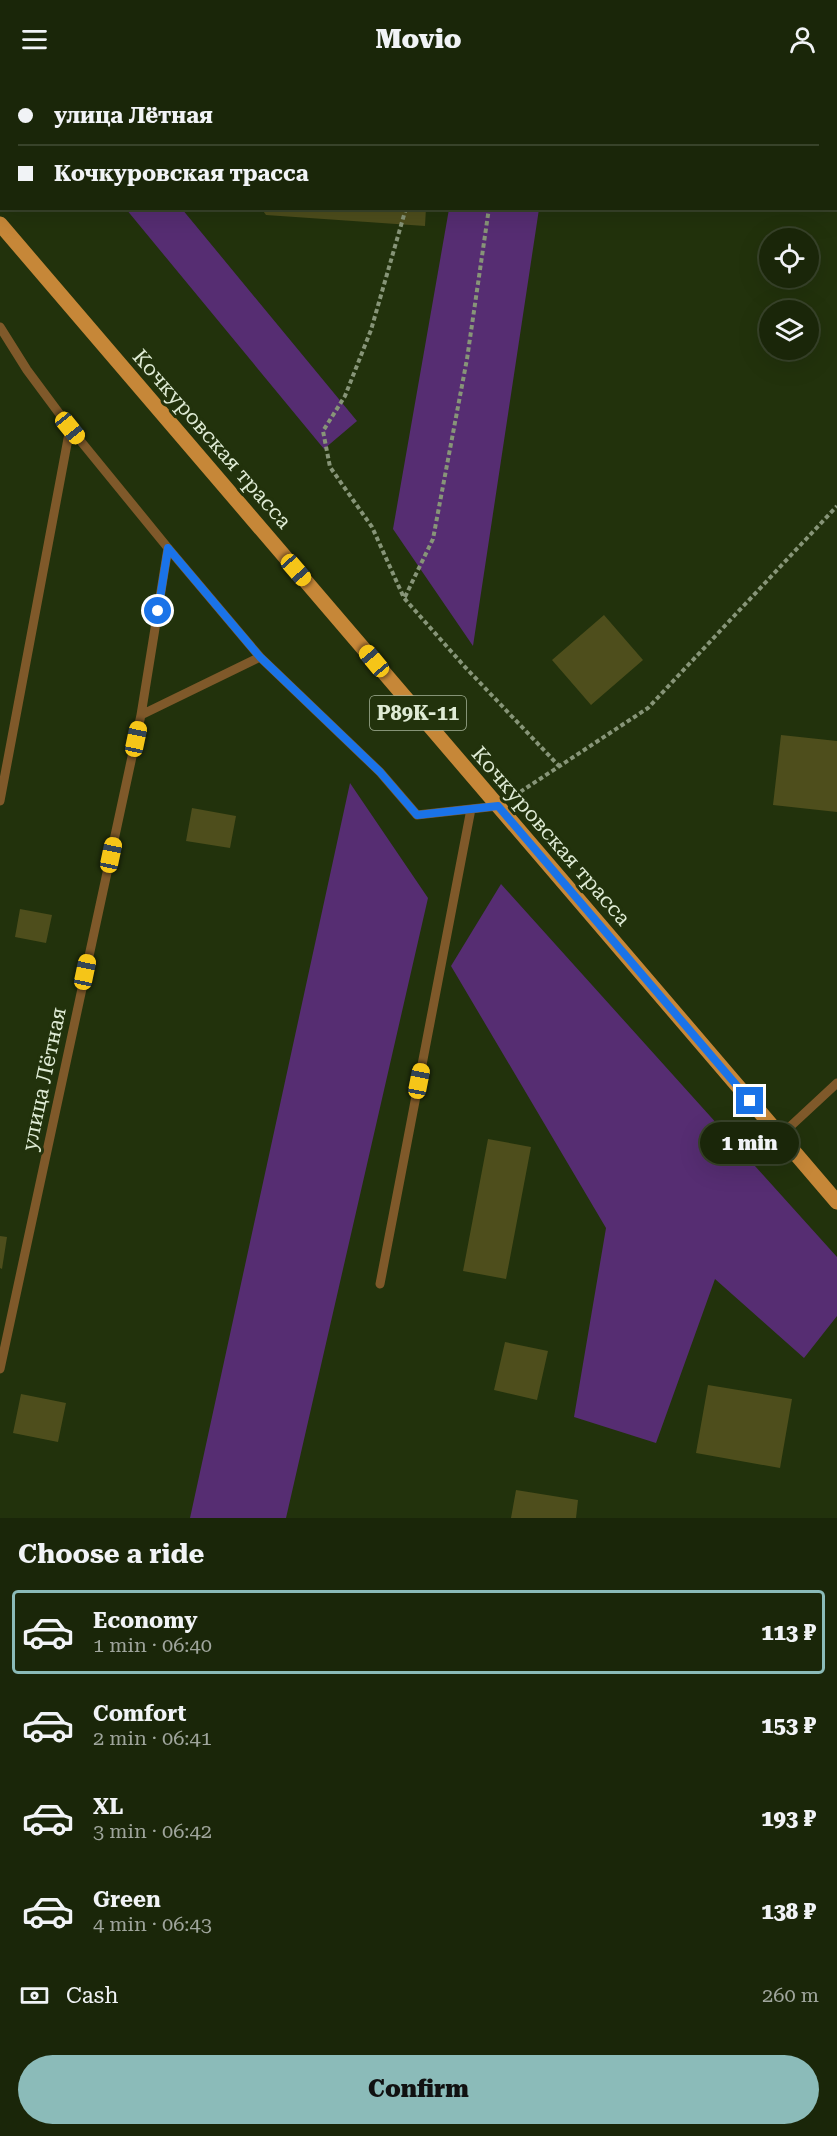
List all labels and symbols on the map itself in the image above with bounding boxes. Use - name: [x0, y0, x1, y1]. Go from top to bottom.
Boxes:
- street label: Кочкуровская трасса: [128, 345, 297, 534]
- car: [52, 408, 88, 448]
- car: [277, 551, 315, 589]
- route start: [144, 597, 171, 624]
- car: [356, 641, 392, 681]
- road number: Р89К-11: [370, 696, 466, 730]
- car: [123, 720, 149, 758]
- street label: Кочкуровская трасса: [467, 742, 636, 931]
- car: [98, 836, 124, 874]
- car: [72, 953, 98, 991]
- street label: улица Лётная: [17, 1005, 71, 1153]
- car: [407, 1062, 431, 1100]
- route end: [736, 1087, 763, 1114]
- callout: 1 min: [700, 1122, 800, 1164]

